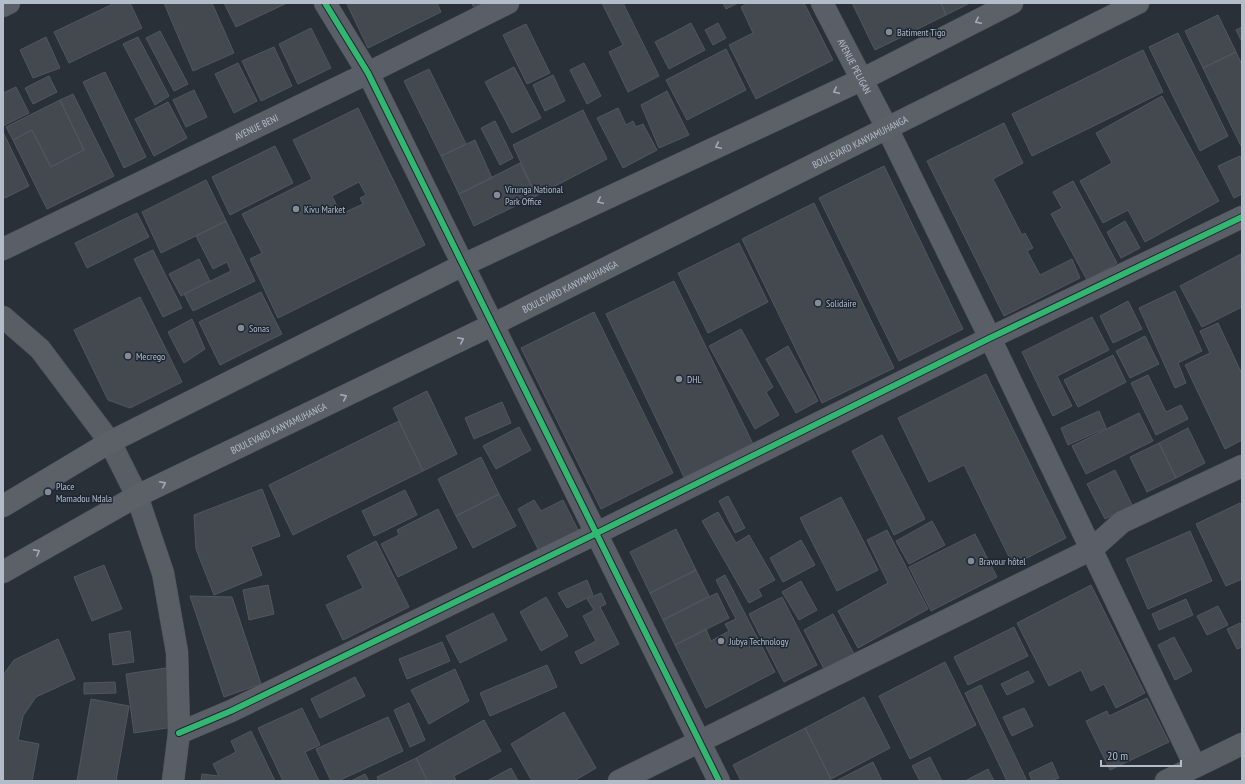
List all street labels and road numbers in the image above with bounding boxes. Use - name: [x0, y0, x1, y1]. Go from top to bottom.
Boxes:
- street label: AVENUE PELIGAN: [835, 36, 875, 96]
- street label: AVENUE BENI: [232, 111, 280, 143]
- street label: BOULEVARD KANYAMUHANGA: [810, 112, 910, 171]
- street label: BOULEVARD KANYAMUHANGA: [520, 257, 620, 316]
- street label: BOULEVARD KANYAMUHANGA: [228, 399, 329, 457]

